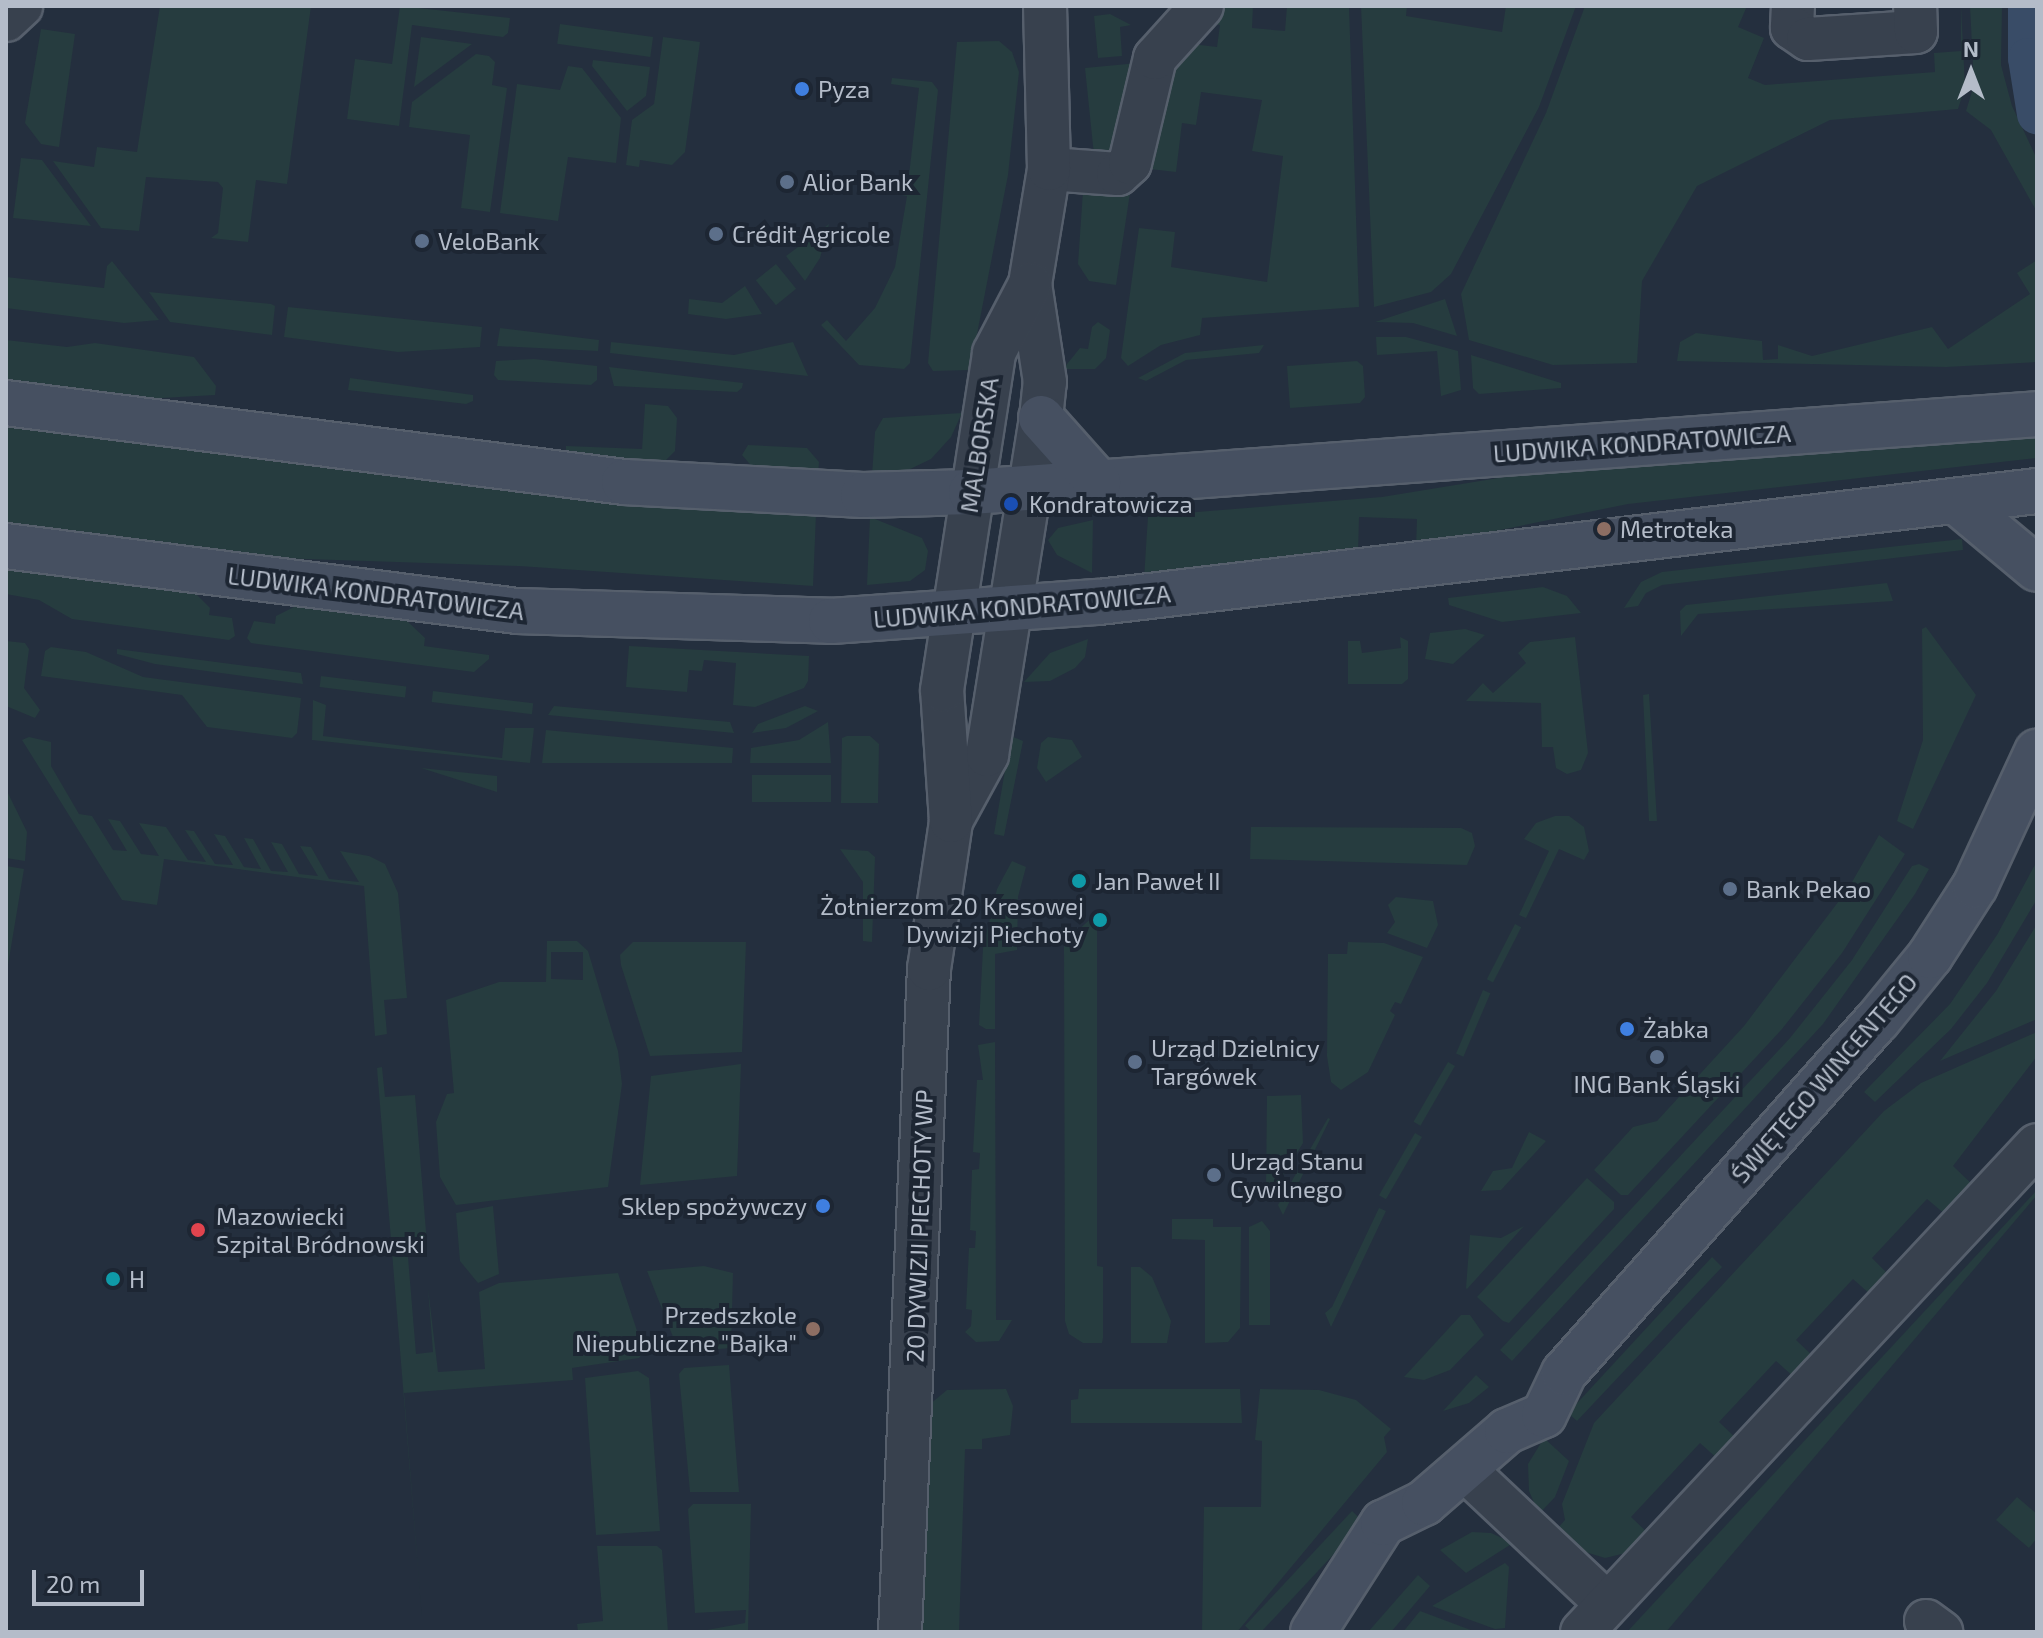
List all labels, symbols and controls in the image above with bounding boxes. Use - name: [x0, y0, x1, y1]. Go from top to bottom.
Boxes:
- north arrow: [1931, 32, 2011, 112]
- text: N: [1963, 35, 1979, 61]
- place label: Pyza: [818, 75, 870, 103]
- marker: Pyza: [793, 80, 811, 98]
- place label: Alior Bank: [803, 168, 914, 196]
- marker: Alior Bank: [778, 173, 796, 191]
- place label: Crédit Agricole: [732, 220, 891, 248]
- marker: Crédit Agricole: [707, 225, 725, 243]
- place label: VeloBank: [438, 227, 540, 255]
- marker: VeloBank: [413, 232, 431, 250]
- street label: MALBORSKA: [954, 375, 1004, 515]
- street label: LUDWIKA KONDRATOWICZA: [1492, 418, 1792, 468]
- place label: Kondratowicza: [1029, 490, 1193, 518]
- marker: Kondratowicza: [1000, 493, 1022, 515]
- place label: Metroteka: [1620, 515, 1733, 543]
- marker: Metroteka: [1595, 520, 1613, 538]
- street label: LUDWIKA KONDRATOWICZA: [226, 560, 526, 626]
- street label: LUDWIKA KONDRATOWICZA: [872, 579, 1172, 633]
- place label: Jan Paweł II: [1095, 867, 1221, 895]
- marker: Jan Paweł II: [1070, 872, 1088, 890]
- place label: Bank Pekao: [1746, 875, 1871, 903]
- marker: Bank Pekao: [1721, 880, 1739, 898]
- place label: Żołnierzom 20 Kresowej Dywizji Piechoty: [820, 892, 1084, 948]
- marker: Żołnierzom 20 Kresowej Dywizji Piechoty: [1091, 911, 1109, 929]
- street label: ŚWIĘTEGO WINCENTEGO: [1725, 967, 1923, 1189]
- place label: Żabka: [1643, 1015, 1709, 1043]
- marker: Żabka: [1618, 1020, 1636, 1038]
- place label: Urząd Dzielnicy Targówek: [1151, 1034, 1320, 1090]
- marker: ING Bank Śląski: [1648, 1048, 1666, 1066]
- marker: Urząd Dzielnicy Targówek: [1126, 1053, 1144, 1071]
- place label: ING Bank Śląski: [1573, 1070, 1741, 1098]
- street label: 20 DYWIZJI PIECHOTY WP: [900, 1089, 938, 1363]
- place label: Urząd Stanu Cywilnego: [1230, 1147, 1363, 1203]
- marker: Urząd Stanu Cywilnego: [1205, 1166, 1223, 1184]
- place label: Sklep spożywczy: [621, 1192, 807, 1220]
- marker: Sklep spożywczy: [814, 1197, 832, 1215]
- place label: Mazowiecki Szpital Bródnowski: [216, 1202, 426, 1258]
- marker: Mazowiecki Szpital Bródnowski: [187, 1219, 209, 1241]
- place label: H: [129, 1265, 145, 1293]
- marker: H: [104, 1270, 122, 1288]
- place label: Przedszkole Niepubliczne "Bajka": [575, 1301, 797, 1357]
- marker: Przedszkole Niepubliczne "Bajka": [804, 1320, 822, 1338]
- scale bar: [36, 1554, 148, 1604]
- text: 20 m: [46, 1569, 100, 1598]

